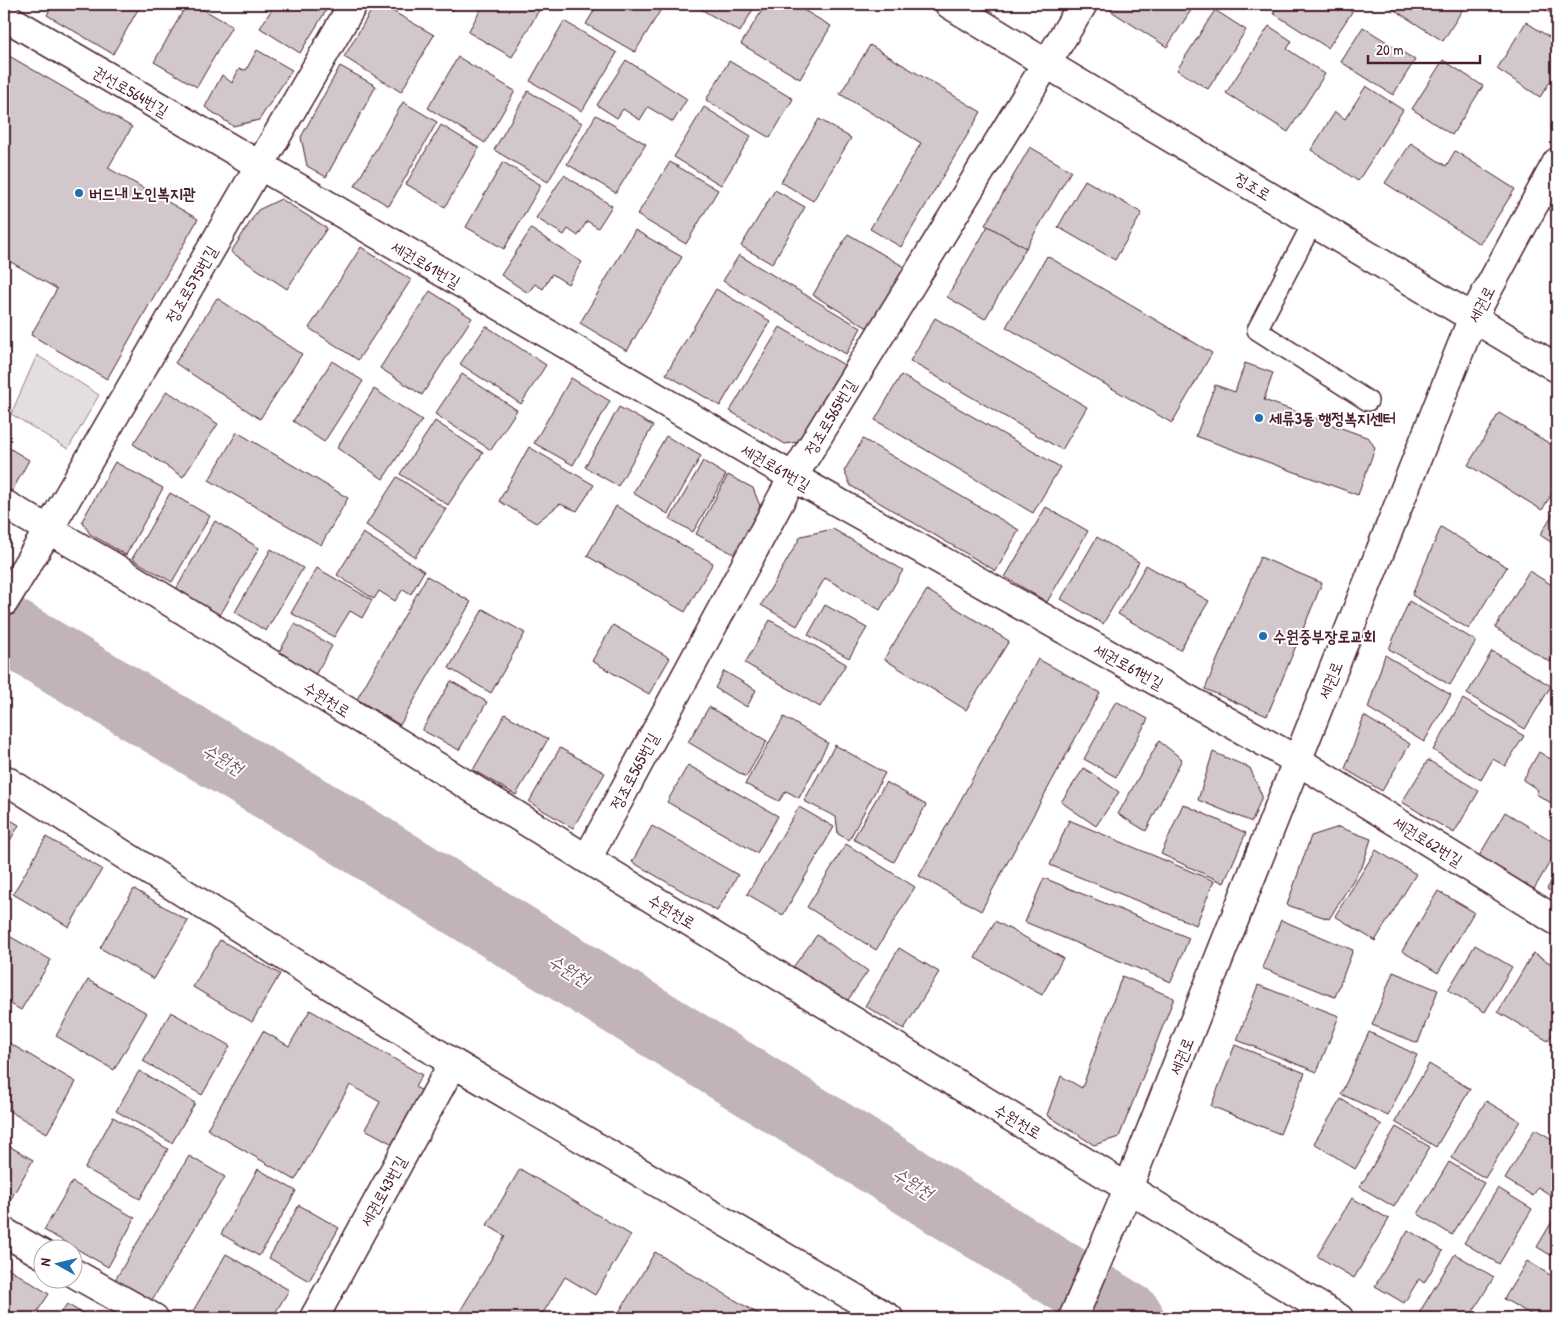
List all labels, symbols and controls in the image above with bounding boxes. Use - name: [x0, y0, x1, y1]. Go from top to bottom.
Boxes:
- scale bar: [1368, 32, 1481, 64]
- text: 20 m: [1376, 39, 1403, 60]
- street label: 권선로564번길: [89, 61, 173, 121]
- street label: 정조로: [1231, 167, 1275, 205]
- place label: 버드내 노인복지관: [89, 182, 196, 204]
- marker: 버드내 노인복지관: [73, 187, 85, 199]
- street label: 세권로61번길: [387, 235, 465, 293]
- street label: 정조로575번길: [160, 241, 222, 327]
- street label: 세권로: [1462, 282, 1500, 326]
- street label: 정조로565번길: [799, 375, 861, 459]
- place label: 세류3동 행정복지센터: [1269, 407, 1396, 429]
- marker: 세류3동 행정복지센터: [1253, 412, 1265, 424]
- street label: 세권로61번길: [737, 438, 815, 496]
- place label: 수원중부장로교회: [1273, 625, 1376, 647]
- marker: 수원중부장로교회: [1257, 630, 1269, 642]
- street label: 세권로61번길: [1090, 638, 1168, 694]
- street label: 세권로: [1313, 658, 1347, 702]
- street label: 수원천로: [299, 676, 355, 722]
- street label: 정조로565번길: [605, 729, 664, 813]
- water label: 수원천: [198, 737, 249, 782]
- street label: 세권로62번길: [1389, 811, 1467, 871]
- street label: 수원천로: [644, 888, 700, 934]
- water label: 수원천: [544, 948, 595, 993]
- street label: 세권로: [1164, 1034, 1198, 1078]
- street label: 수원천로: [990, 1098, 1046, 1144]
- street label: 세권로43번길: [355, 1152, 411, 1230]
- water label: 수원천: [888, 1161, 939, 1206]
- north arrow: [32, 1240, 82, 1290]
- text: N: [35, 1257, 55, 1267]

